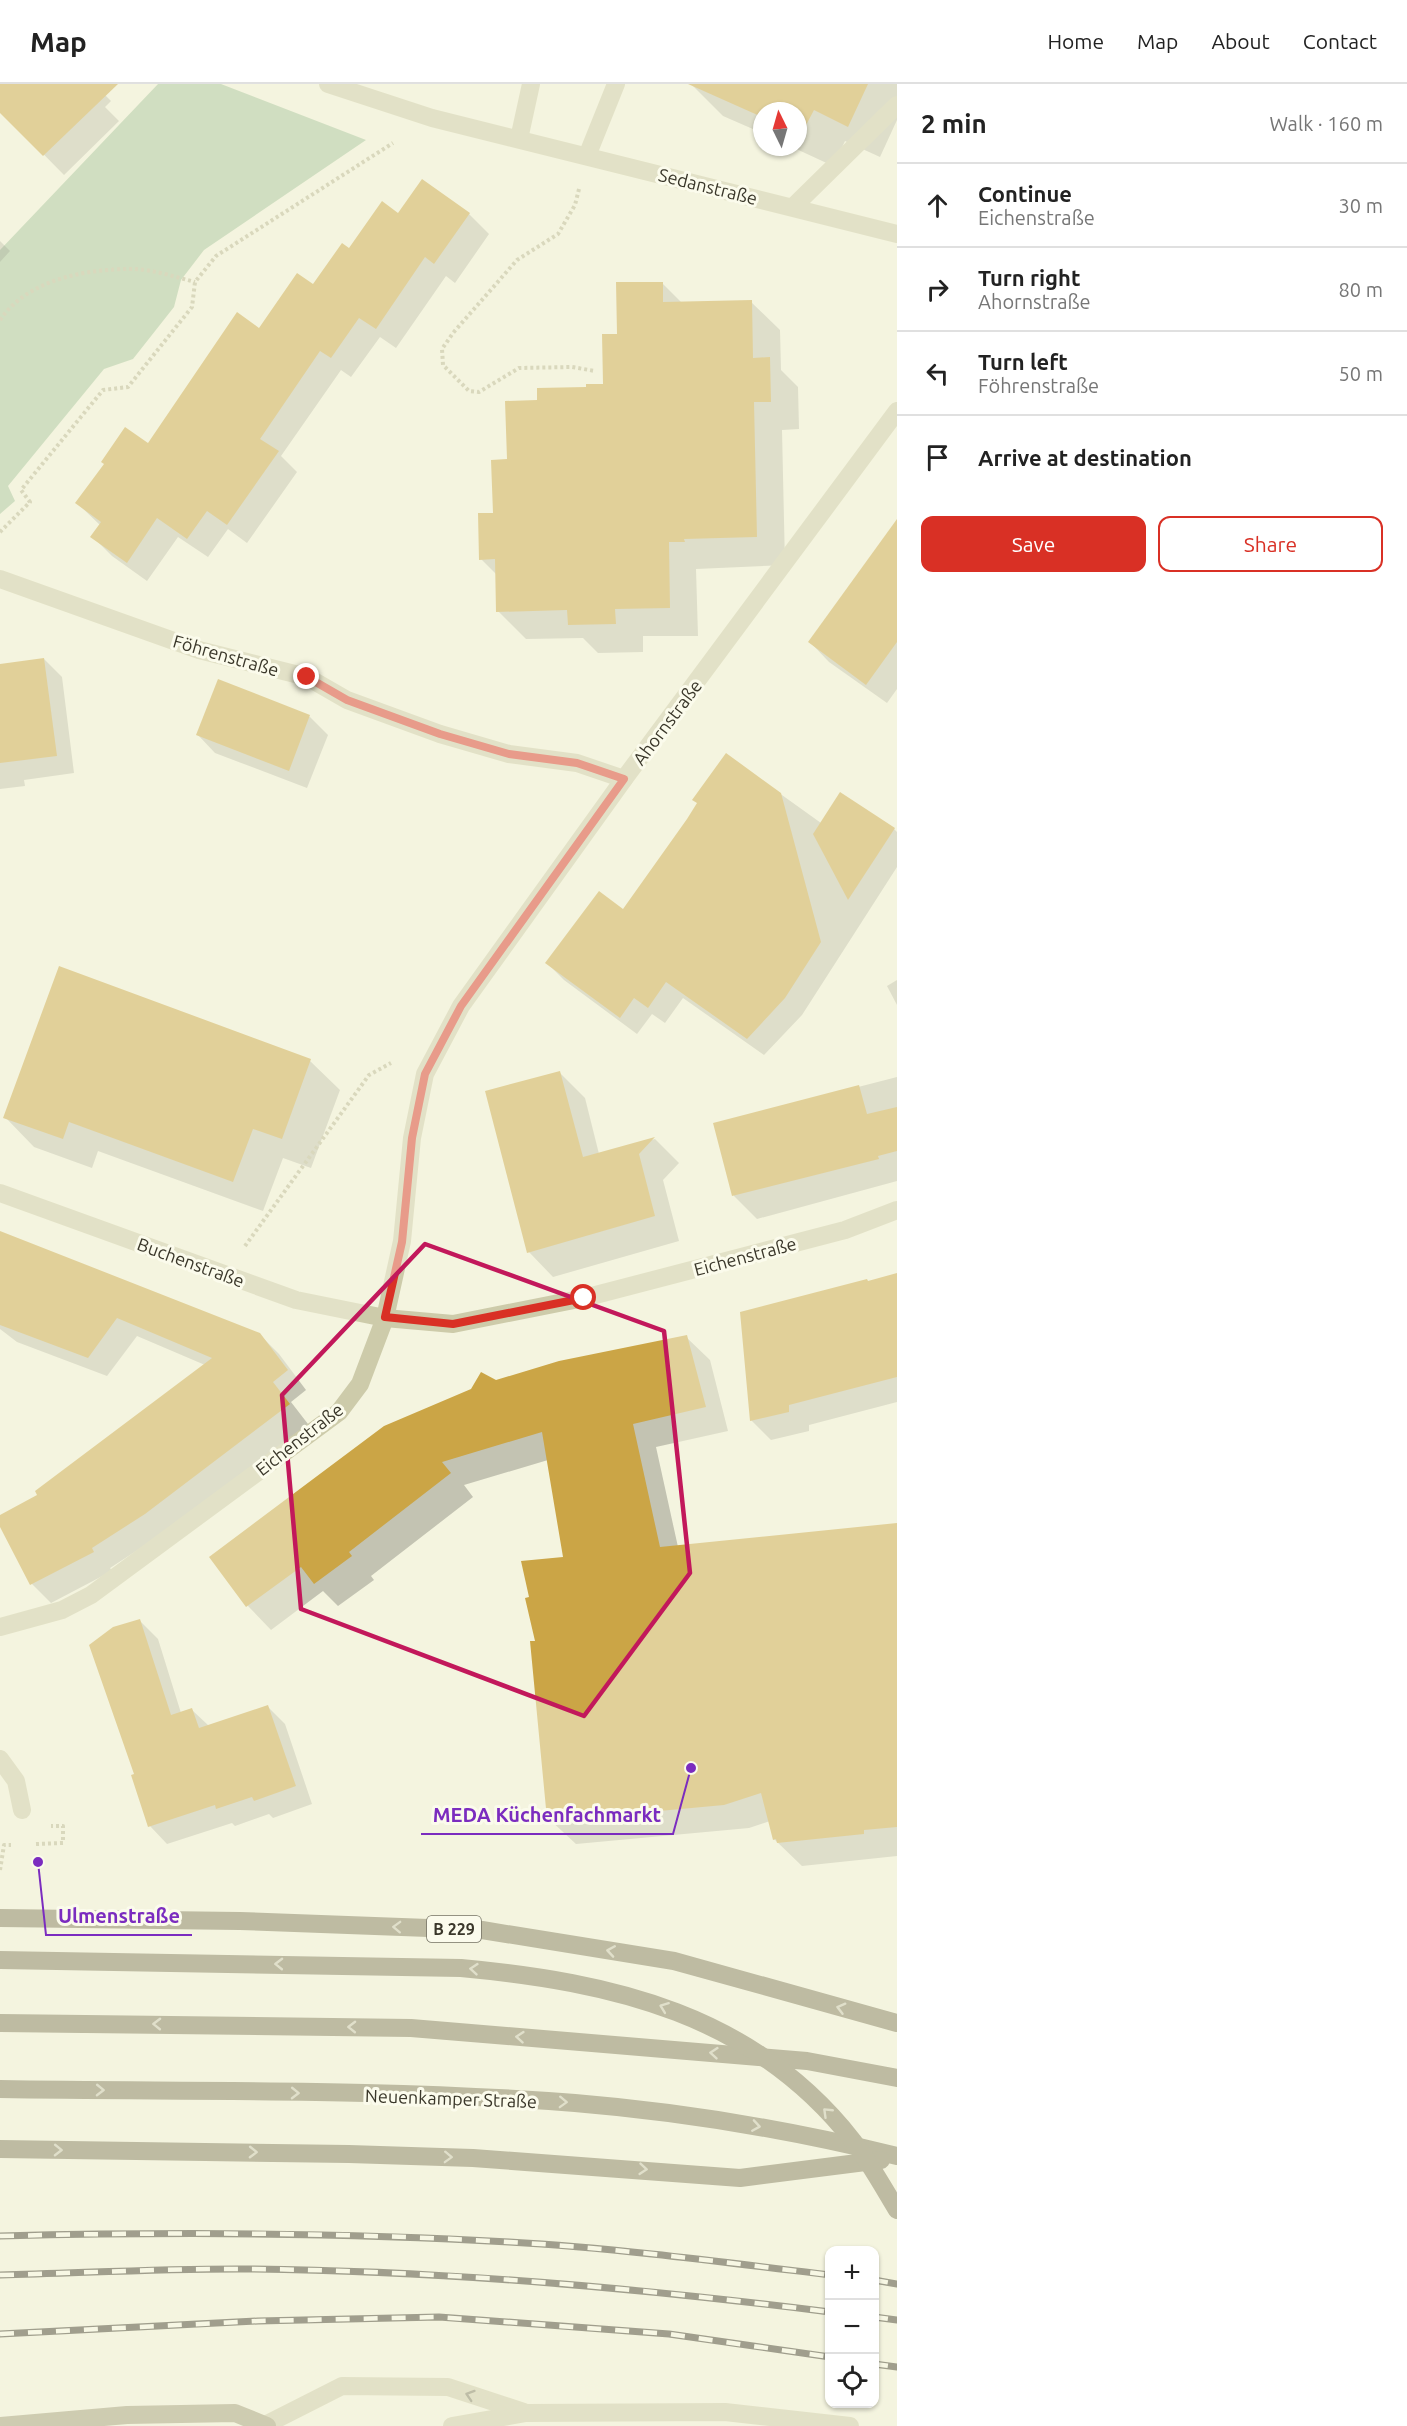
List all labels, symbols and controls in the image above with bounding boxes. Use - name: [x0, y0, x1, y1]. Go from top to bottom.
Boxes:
- text: Map: [30, 26, 87, 57]
- text: Home: [1047, 29, 1104, 53]
- text: Map: [1137, 29, 1178, 53]
- text: About: [1211, 29, 1270, 53]
- text: Contact: [1303, 29, 1377, 53]
- north arrow: [753, 102, 807, 156]
- text: 2 min: [921, 109, 987, 138]
- text: Walk · 160 m: [1270, 112, 1383, 135]
- street label: Sedanstraße: [656, 164, 760, 208]
- text: Continue: [978, 181, 1072, 206]
- icon: ahead: [921, 189, 954, 222]
- text: 30 m: [1339, 194, 1383, 217]
- text: Eichenstraße: [978, 206, 1095, 229]
- text: Turn right: [978, 265, 1080, 290]
- icon: right: [921, 273, 954, 306]
- text: 80 m: [1339, 278, 1383, 301]
- text: Ahornstraße: [978, 290, 1091, 313]
- text: Turn left: [978, 349, 1068, 374]
- icon: left: [921, 357, 954, 390]
- text: 50 m: [1339, 362, 1383, 385]
- text: Föhrenstraße: [978, 374, 1099, 397]
- icon: arrive: [921, 441, 954, 474]
- text: Arrive at destination: [978, 445, 1192, 470]
- button: Save: [921, 516, 1146, 572]
- button: Share: [1158, 516, 1383, 572]
- street label: Föhrenstraße: [171, 630, 281, 680]
- route end: [293, 663, 319, 689]
- street label: Ahornstraße: [629, 676, 705, 768]
- street label: Buchenstraße: [135, 1233, 247, 1291]
- street label: Eichenstraße: [692, 1233, 798, 1279]
- route start: [570, 1284, 596, 1310]
- street label: Eichenstraße: [251, 1399, 347, 1479]
- callout: MEDA Küchenfachmarkt: [421, 1796, 673, 1834]
- text: MEDA Küchenfachmarkt: [433, 1803, 662, 1826]
- callout: Ulmenstraße: [46, 1897, 192, 1935]
- text: Ulmenstraße: [58, 1904, 180, 1927]
- road number: B 229: [427, 1916, 481, 1942]
- one-way arrow: [392, 1920, 401, 1933]
- one-way arrow: [606, 1945, 616, 1958]
- one-way arrow: [274, 1958, 283, 1970]
- one-way arrow: [469, 1963, 478, 1976]
- one-way arrow: [660, 2002, 671, 2014]
- one-way arrow: [836, 2002, 846, 2015]
- one-way arrow: [153, 2018, 162, 2031]
- one-way arrow: [348, 2021, 357, 2033]
- one-way arrow: [516, 2031, 525, 2044]
- one-way arrow: [710, 2047, 719, 2060]
- one-way arrow: [96, 2084, 105, 2096]
- street label: Neuenkamper Straße: [365, 2085, 537, 2111]
- one-way arrow: [291, 2087, 300, 2099]
- one-way arrow: [558, 2096, 567, 2109]
- one-way arrow: [823, 2108, 833, 2119]
- one-way arrow: [751, 2119, 761, 2132]
- one-way arrow: [54, 2143, 63, 2156]
- one-way arrow: [249, 2146, 258, 2158]
- one-way arrow: [444, 2151, 453, 2164]
- one-way arrow: [638, 2162, 648, 2175]
- map controls: [825, 2246, 879, 2408]
- button: +: [825, 2246, 879, 2300]
- button: −: [825, 2300, 879, 2354]
- button: locate: [825, 2354, 879, 2408]
- one-way arrow: [465, 2390, 476, 2402]

